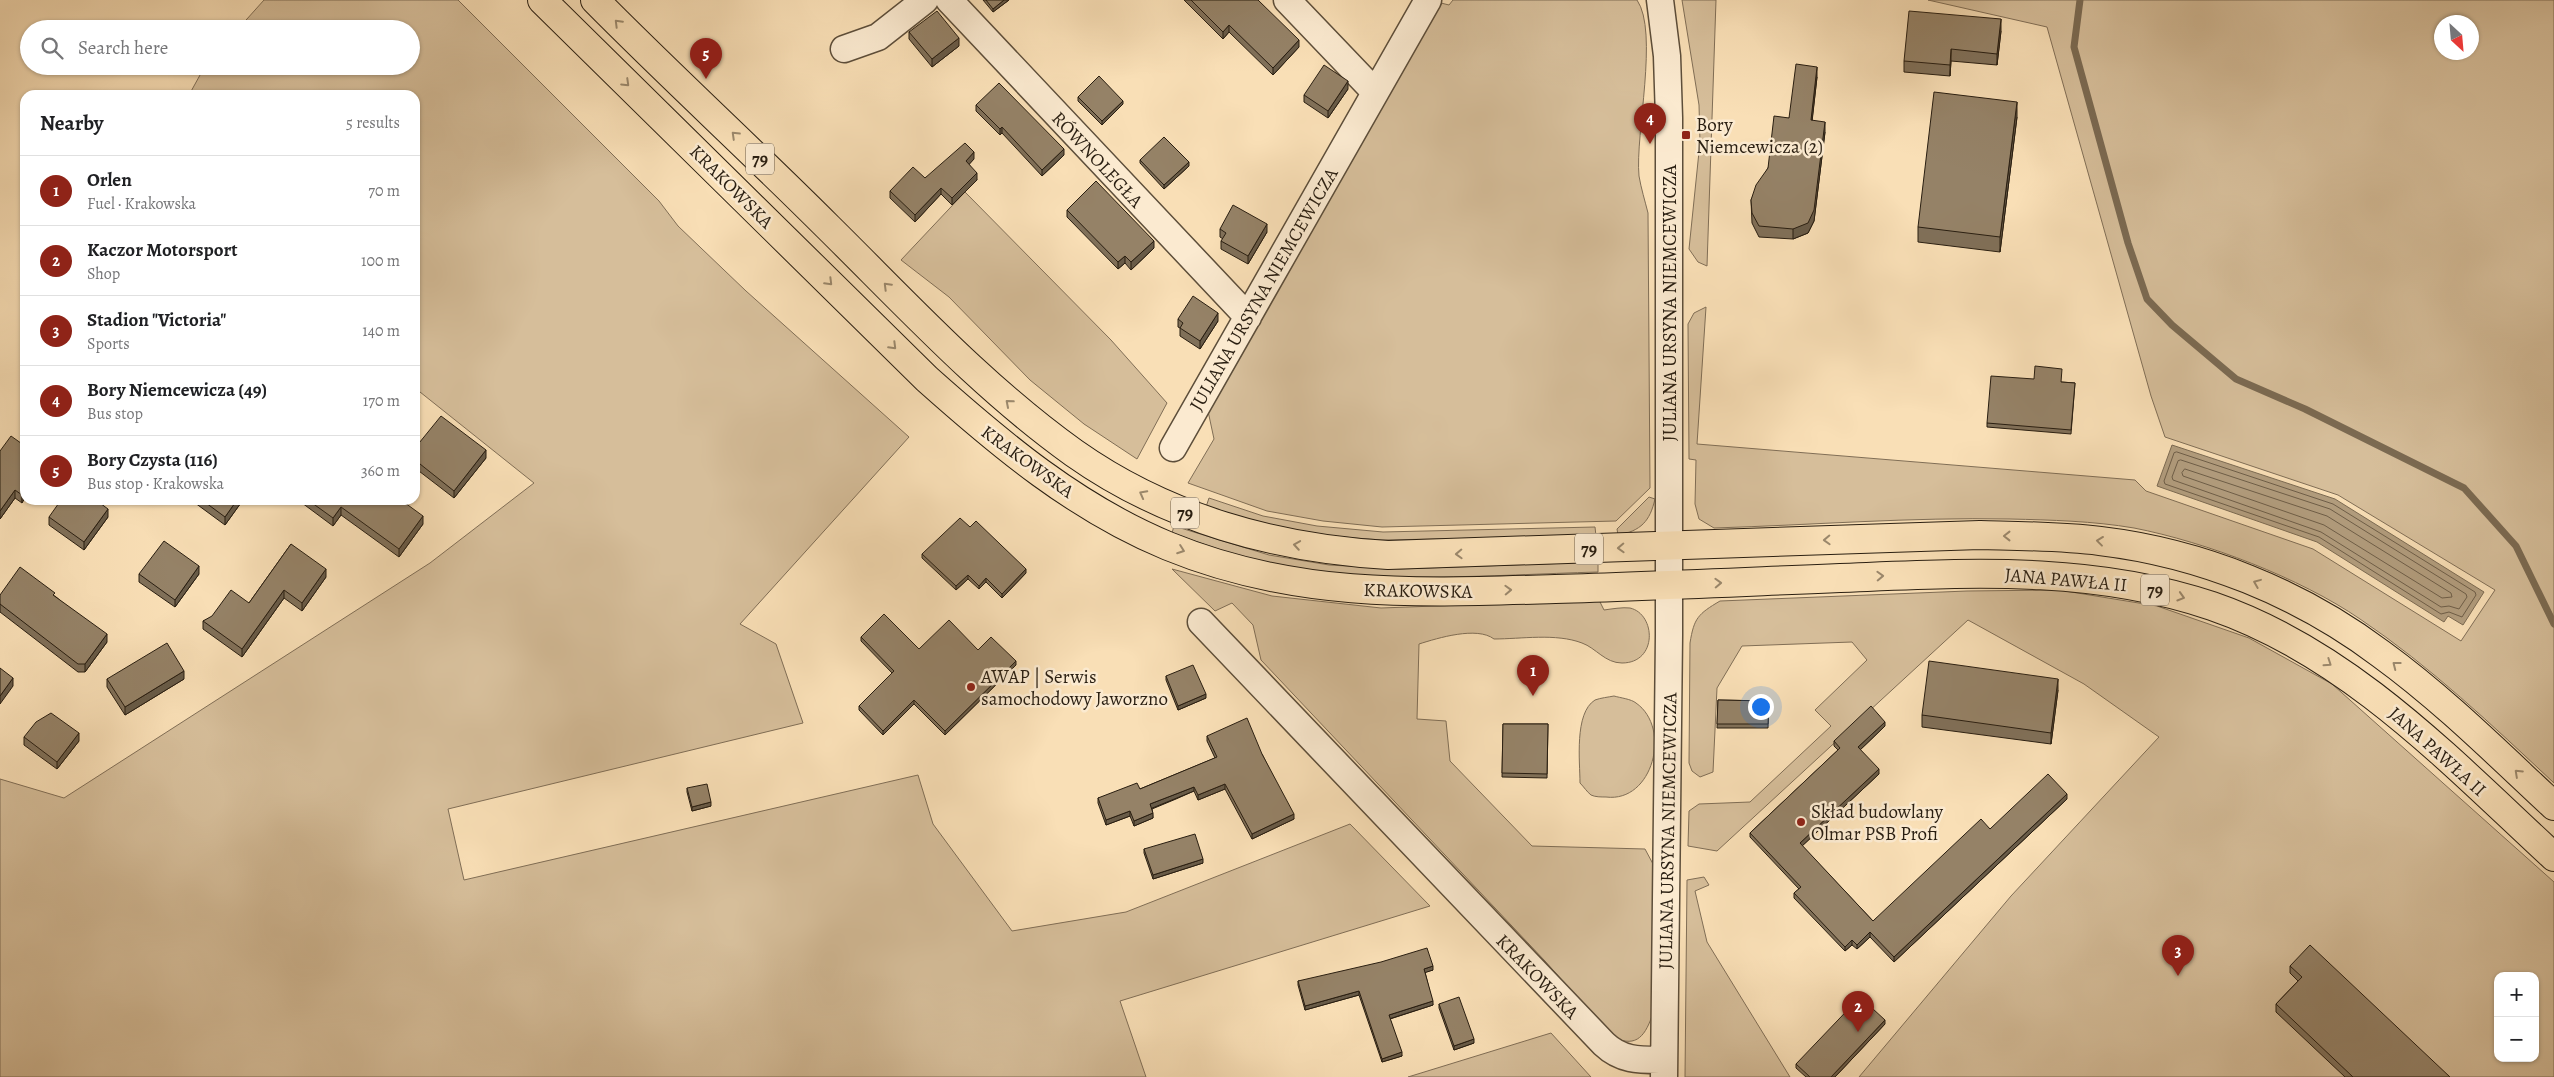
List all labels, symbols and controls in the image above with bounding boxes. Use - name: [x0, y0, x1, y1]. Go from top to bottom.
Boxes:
- north arrow: [2434, 15, 2479, 60]
- one-way arrow: [614, 19, 623, 28]
- search box: [20, 20, 420, 75]
- icon: search: [38, 34, 66, 62]
- text: Search here: [78, 35, 168, 61]
- pin: 5: [690, 38, 722, 79]
- one-way arrow: [621, 77, 630, 86]
- pin: 4: [1634, 103, 1666, 144]
- street label: RÓWNOLEGŁA: [1046, 106, 1149, 214]
- text: Nearby: [40, 109, 103, 137]
- text: 5 results: [346, 112, 400, 134]
- place label: Bory Niemcewicza (2): [1696, 112, 1823, 160]
- marker: Bory Niemcewicza (2): [1680, 129, 1692, 141]
- one-way arrow: [732, 132, 741, 141]
- street label: KRAKOWSKA: [684, 139, 780, 235]
- road number: 79: [746, 144, 774, 174]
- street label: JULIANA URSYNA NIEMCEWICZA: [1183, 162, 1345, 416]
- street label: JULIANA URSYNA NIEMCEWICZA: [1657, 164, 1683, 441]
- text: Orlen: [87, 167, 132, 193]
- text: 1: [53, 180, 59, 202]
- text: 70 m: [368, 180, 400, 202]
- text: Fuel · Krakowska: [87, 193, 196, 215]
- text: Kaczor Motorsport: [87, 237, 238, 263]
- text: 2: [52, 250, 60, 272]
- text: 100 m: [361, 250, 400, 272]
- text: Shop: [87, 263, 120, 285]
- one-way arrow: [823, 276, 832, 285]
- one-way arrow: [884, 283, 893, 292]
- text: Stadion "Victoria": [87, 307, 226, 333]
- text: 3: [53, 320, 59, 342]
- text: 140 m: [362, 320, 400, 342]
- text: Sports: [87, 333, 130, 355]
- one-way arrow: [888, 340, 897, 349]
- text: Bory Niemcewicza (49): [87, 377, 267, 403]
- text: 4: [52, 390, 60, 412]
- text: 170 m: [363, 390, 400, 412]
- one-way arrow: [1006, 400, 1015, 409]
- text: Bus stop: [87, 403, 143, 425]
- street label: KRAKOWSKA: [976, 419, 1080, 505]
- text: Bory Czysta (116): [87, 447, 218, 473]
- text: 5: [53, 460, 59, 482]
- text: 360 m: [361, 460, 400, 482]
- text: Bus stop · Krakowska: [87, 473, 224, 495]
- one-way arrow: [1140, 490, 1149, 500]
- road number: 79: [1171, 498, 1199, 528]
- one-way arrow: [2003, 531, 2010, 541]
- road number: 79: [1575, 534, 1603, 564]
- one-way arrow: [1823, 535, 1831, 546]
- one-way arrow: [2096, 536, 2104, 547]
- one-way arrow: [1293, 541, 1301, 551]
- one-way arrow: [1617, 543, 1624, 553]
- one-way arrow: [1176, 544, 1184, 554]
- one-way arrow: [1455, 549, 1463, 560]
- street label: JANA PAWŁA II: [2004, 562, 2128, 598]
- one-way arrow: [1877, 571, 1885, 582]
- road number: 79: [2141, 574, 2169, 606]
- street label: KRAKOWSKA: [1363, 577, 1474, 605]
- one-way arrow: [1714, 577, 1722, 588]
- one-way arrow: [2253, 579, 2262, 590]
- one-way arrow: [1504, 585, 1512, 595]
- one-way arrow: [2176, 591, 2184, 601]
- pin: 1: [1517, 655, 1549, 696]
- one-way arrow: [2322, 657, 2332, 666]
- one-way arrow: [2393, 662, 2402, 671]
- place label: AWAP | Serwis samochodowy Jaworzno: [980, 664, 1168, 712]
- marker: AWAP | Serwis samochodowy Jaworzno: [965, 681, 977, 693]
- street label: JULIANA URSYNA NIEMCEWICZA: [1653, 692, 1683, 970]
- your location: [1748, 694, 1774, 720]
- street label: JANA PAWŁA II: [2383, 701, 2492, 803]
- one-way arrow: [2515, 770, 2524, 779]
- place label: Skład budowlany Olmar PSB Profi: [1811, 799, 1944, 847]
- marker: Skład budowlany Olmar PSB Profi: [1795, 816, 1807, 828]
- street label: KRAKOWSKA: [1490, 928, 1585, 1026]
- pin: 3: [2162, 935, 2194, 976]
- map controls: [2494, 972, 2539, 1062]
- button: +: [2494, 972, 2539, 1017]
- pin: 2: [1842, 991, 1874, 1032]
- button: −: [2494, 1017, 2539, 1062]

